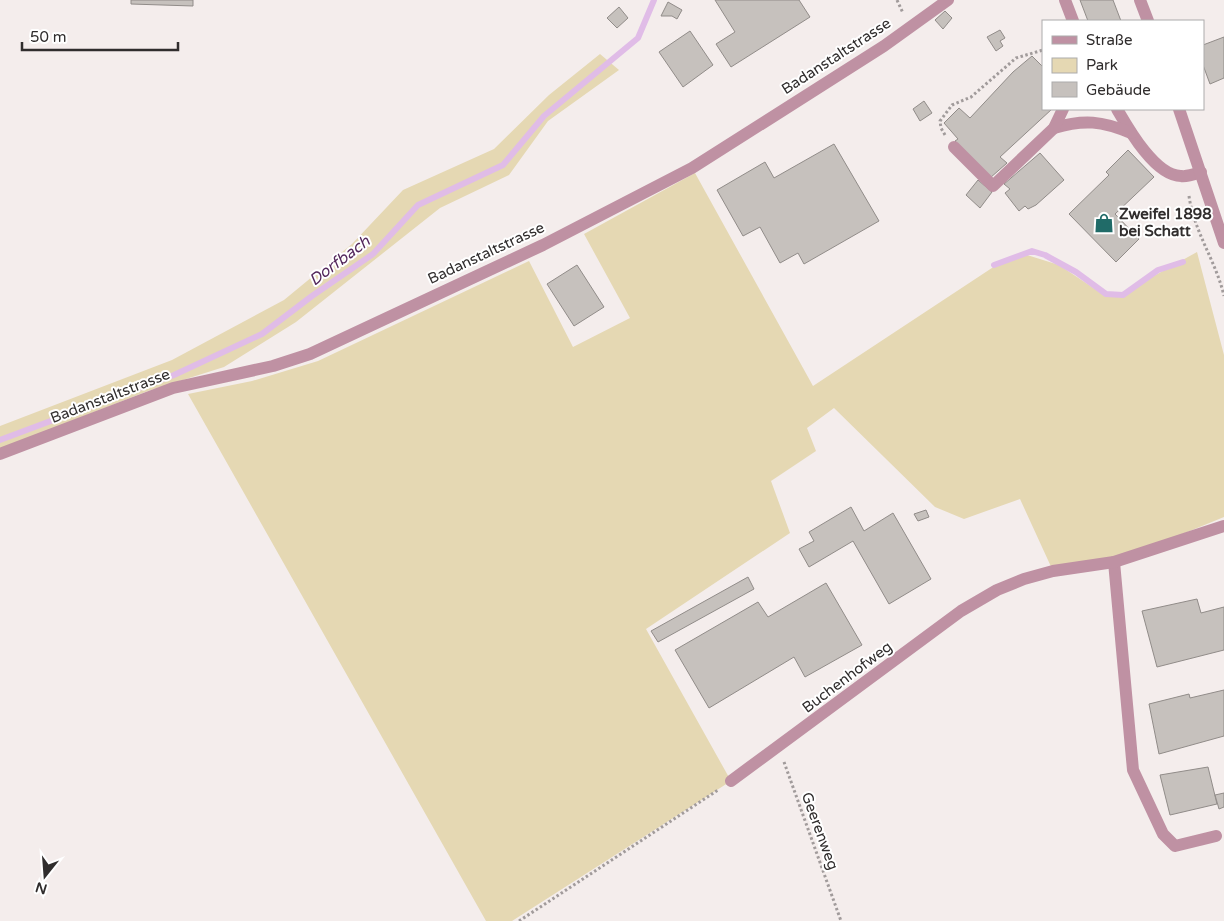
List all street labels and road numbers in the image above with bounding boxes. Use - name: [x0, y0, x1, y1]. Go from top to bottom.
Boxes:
- street label: Badanstaltstrasse: [778, 14, 894, 98]
- street label: Badanstaltstrasse: [425, 218, 547, 288]
- street label: Badanstaltstrasse: [48, 365, 172, 427]
- street label: Buchenhofweg: [799, 637, 895, 717]
- street label: Geerenweg: [798, 790, 842, 872]

